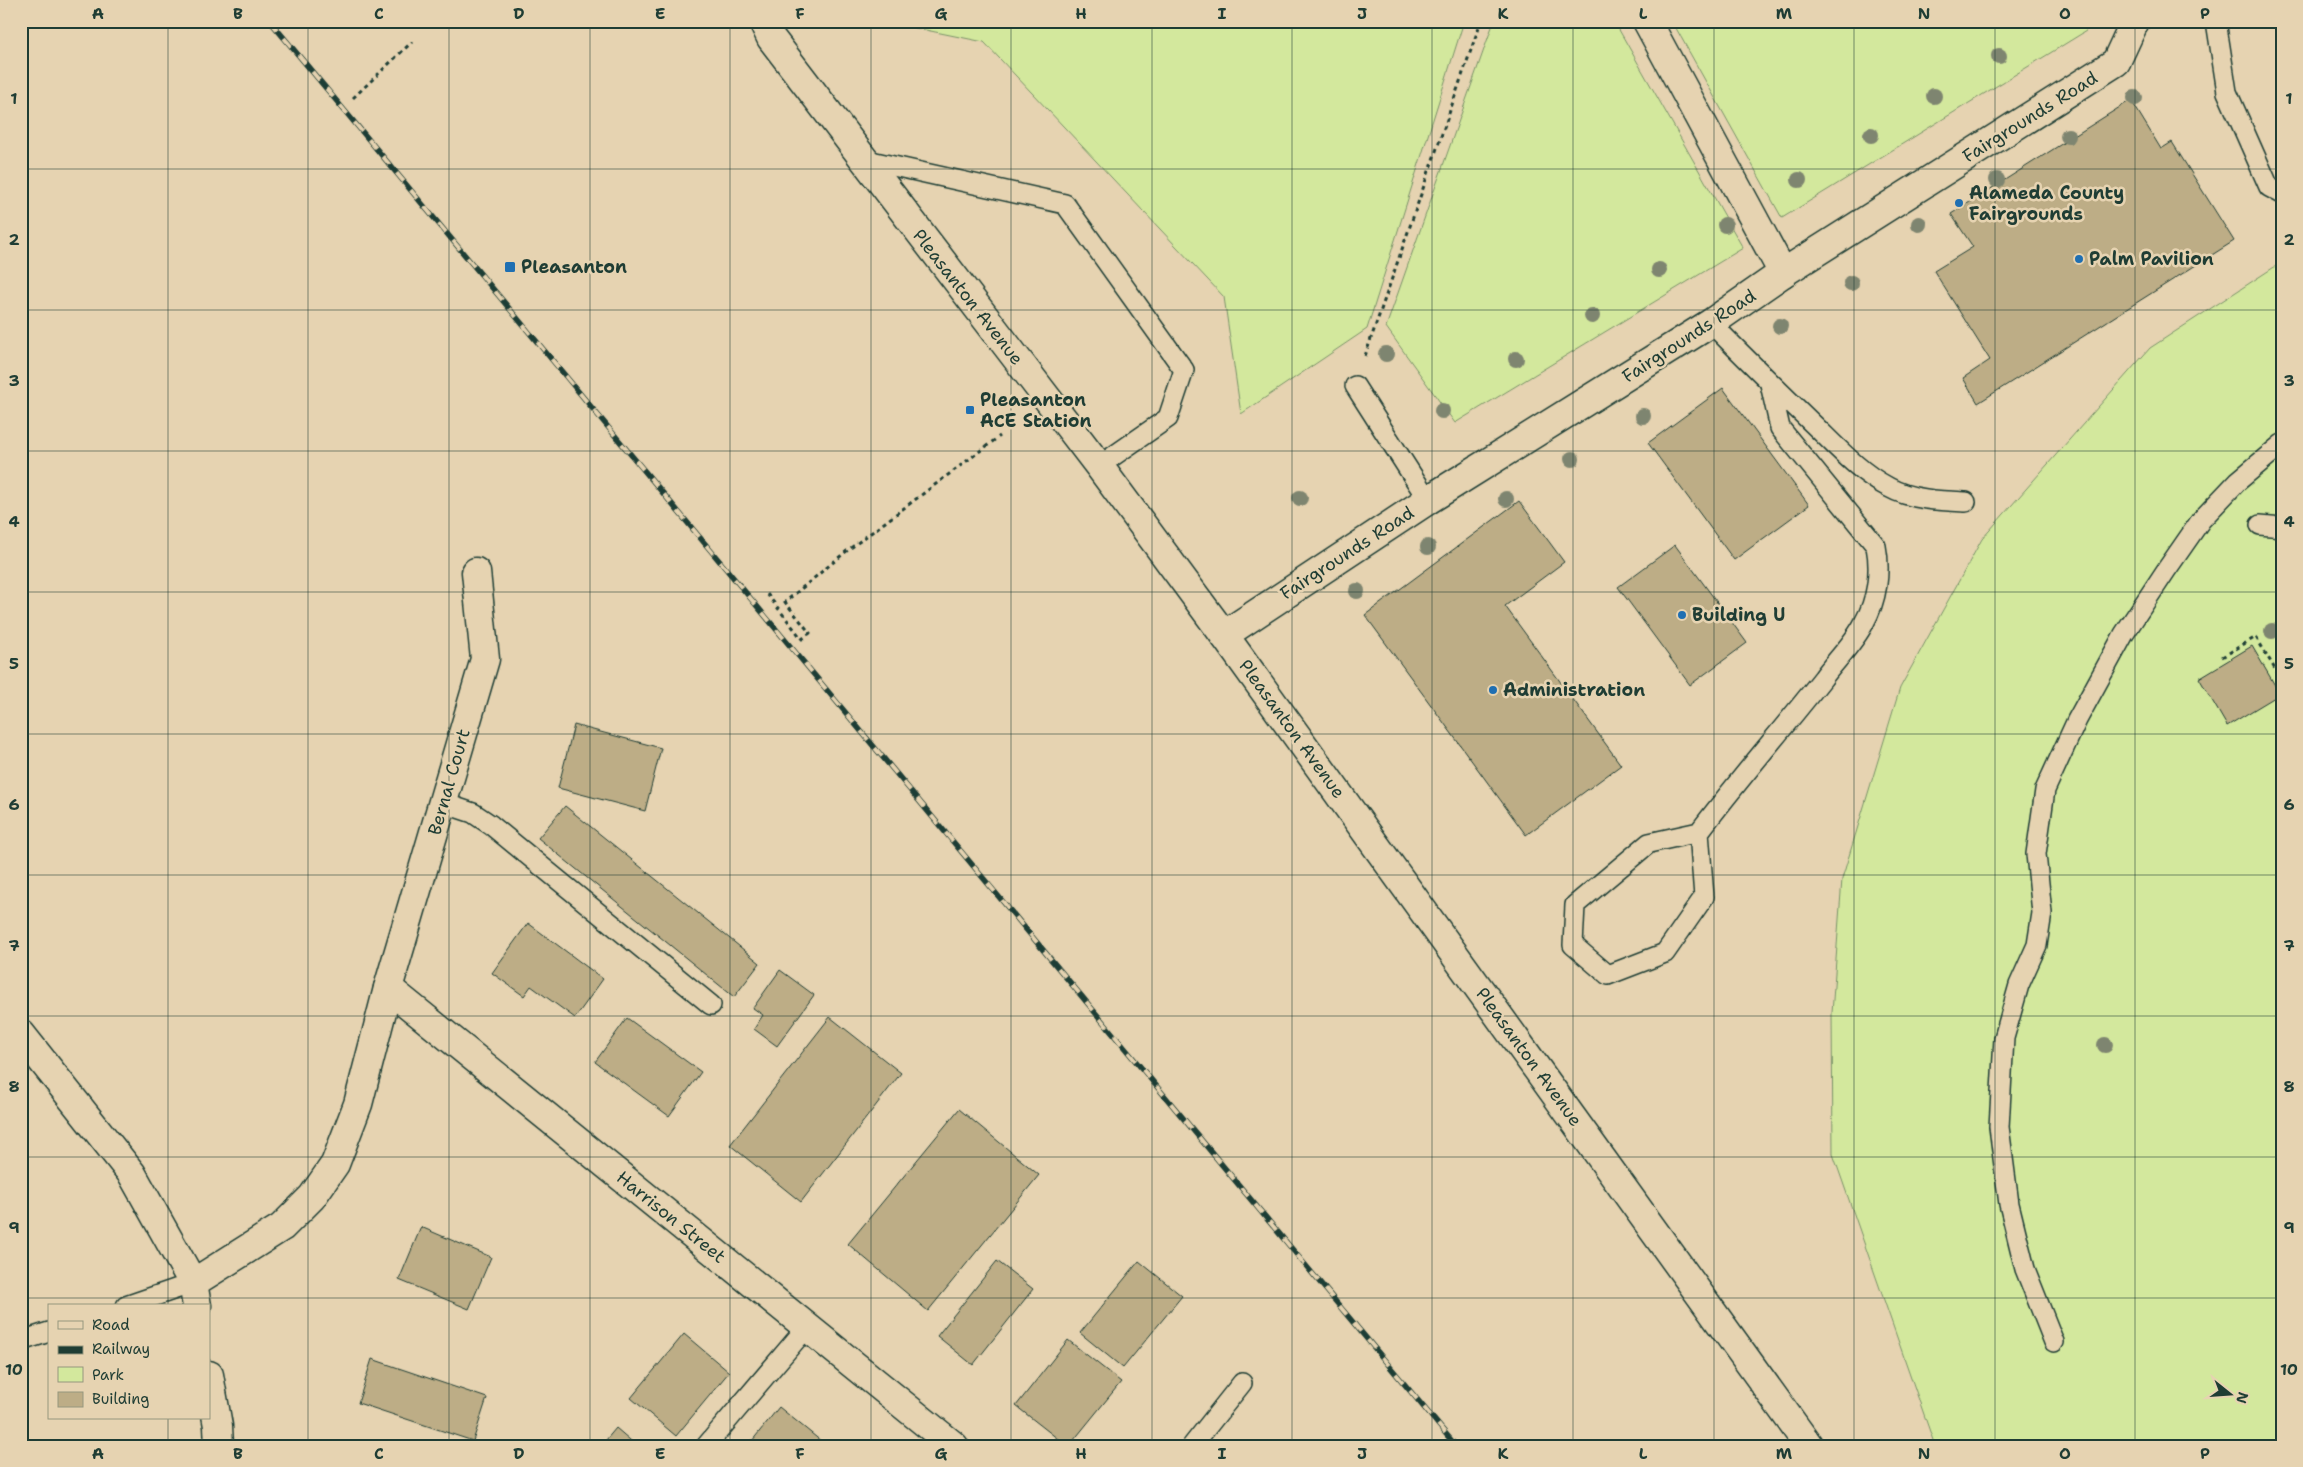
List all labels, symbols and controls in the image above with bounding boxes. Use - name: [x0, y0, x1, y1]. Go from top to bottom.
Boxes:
- text: A: [92, 3, 104, 24]
- text: B: [233, 3, 243, 24]
- text: C: [374, 3, 384, 24]
- text: D: [513, 3, 525, 24]
- text: E: [655, 3, 665, 24]
- text: F: [795, 3, 805, 24]
- text: G: [935, 3, 948, 24]
- text: H: [1075, 3, 1087, 24]
- text: I: [1218, 3, 1227, 24]
- text: J: [1357, 3, 1367, 24]
- text: K: [1498, 3, 1509, 24]
- text: L: [1639, 3, 1648, 24]
- text: M: [1776, 3, 1793, 24]
- text: N: [1918, 3, 1930, 24]
- text: O: [2059, 3, 2071, 24]
- text: P: [2200, 3, 2210, 24]
- street label: Fairgrounds Road: [1958, 66, 2102, 168]
- text: 1: [10, 88, 18, 109]
- text: 1: [2285, 88, 2293, 109]
- place label: Alameda County Fairgrounds: [1969, 181, 2124, 226]
- marker: Alameda County Fairgrounds: [1953, 197, 1965, 209]
- street label: Pleasanton Avenue: [907, 224, 1029, 370]
- text: 2: [8, 229, 20, 250]
- text: 2: [2283, 229, 2295, 250]
- place label: Palm Pavilion: [2089, 247, 2214, 271]
- marker: Palm Pavilion: [2073, 253, 2085, 265]
- place label: Pleasanton: [521, 255, 627, 279]
- marker: Pleasanton: [503, 260, 517, 274]
- street label: Fairgrounds Road: [1618, 284, 1760, 388]
- text: 3: [8, 370, 20, 391]
- text: 3: [2283, 370, 2295, 391]
- place label: Pleasanton ACE Station: [980, 388, 1092, 433]
- marker: Pleasanton ACE Station: [964, 404, 976, 416]
- street label: Fairgrounds Road: [1276, 501, 1418, 605]
- text: 4: [8, 511, 20, 532]
- text: 4: [2283, 511, 2295, 532]
- place label: Building U: [1692, 603, 1785, 627]
- marker: Building U: [1676, 609, 1688, 621]
- text: 5: [9, 653, 19, 674]
- text: 5: [2284, 653, 2294, 674]
- street label: Pleasanton Avenue: [1233, 655, 1351, 803]
- place label: Administration: [1503, 678, 1645, 702]
- marker: Administration: [1487, 684, 1499, 696]
- street label: Bernal Court: [422, 726, 476, 838]
- text: 6: [8, 794, 20, 815]
- text: 6: [2283, 794, 2295, 815]
- text: 7: [8, 935, 20, 956]
- text: 7: [2283, 935, 2295, 956]
- street label: Pleasanton Avenue: [1470, 983, 1588, 1131]
- text: 8: [8, 1076, 20, 1097]
- text: 8: [2283, 1076, 2295, 1097]
- street label: Harrison Street: [611, 1165, 731, 1269]
- text: 9: [8, 1217, 20, 1238]
- text: 9: [2283, 1217, 2295, 1238]
- legend: [48, 1304, 210, 1420]
- text: Road: [92, 1315, 130, 1335]
- text: Railway: [92, 1339, 150, 1359]
- text: 10: [5, 1359, 23, 1380]
- text: 10: [2280, 1359, 2298, 1380]
- text: Park: [92, 1365, 124, 1385]
- north arrow: [2206, 1370, 2256, 1420]
- text: Building: [92, 1389, 149, 1409]
- text: N: [2232, 1390, 2253, 1406]
- text: A: [92, 1443, 104, 1464]
- text: B: [233, 1443, 243, 1464]
- text: C: [374, 1443, 384, 1464]
- text: D: [513, 1443, 525, 1464]
- text: E: [655, 1443, 665, 1464]
- text: F: [795, 1443, 805, 1464]
- text: G: [935, 1443, 948, 1464]
- text: H: [1075, 1443, 1087, 1464]
- text: I: [1218, 1443, 1227, 1464]
- text: J: [1357, 1443, 1367, 1464]
- text: K: [1498, 1443, 1509, 1464]
- text: L: [1639, 1443, 1648, 1464]
- text: M: [1776, 1443, 1793, 1464]
- text: N: [1918, 1443, 1930, 1464]
- text: O: [2059, 1443, 2071, 1464]
- text: P: [2200, 1443, 2210, 1464]

